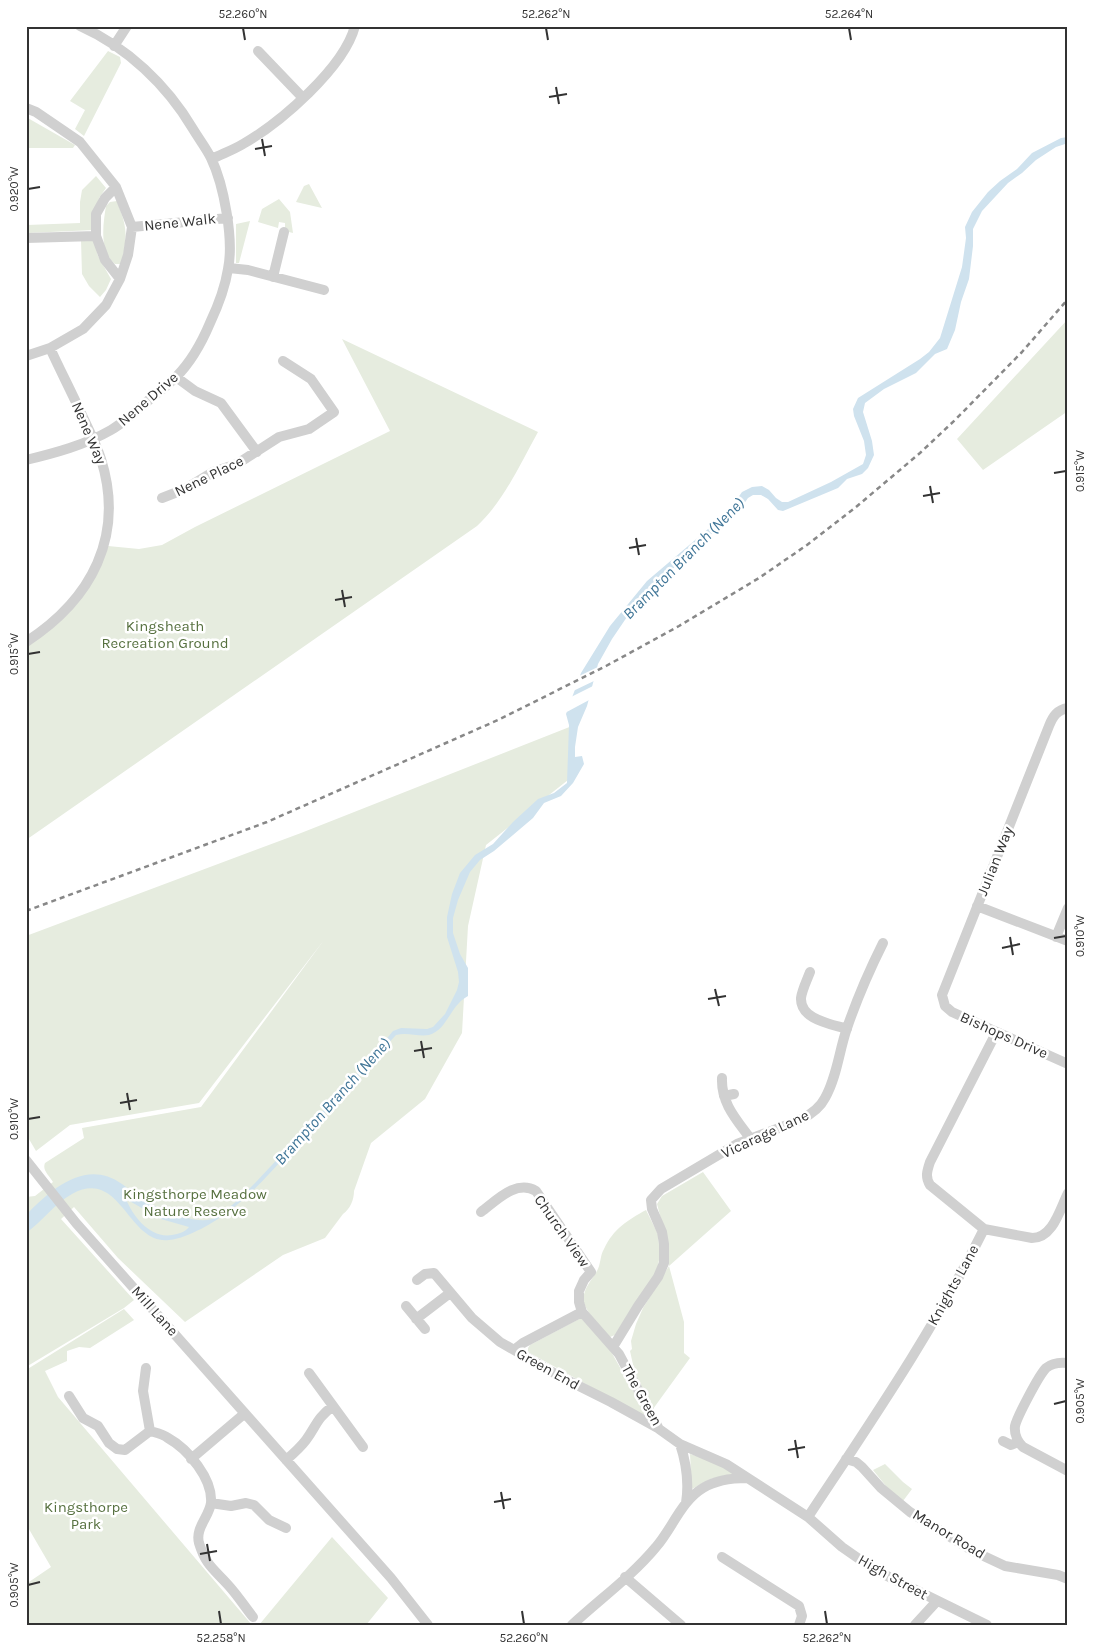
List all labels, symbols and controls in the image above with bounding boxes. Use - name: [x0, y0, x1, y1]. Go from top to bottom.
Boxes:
- text: 52.260°N: [218, 7, 268, 21]
- text: 52.262°N: [522, 7, 570, 21]
- text: 52.264°N: [825, 7, 873, 21]
- text: 0.920°W: [7, 166, 21, 212]
- street label: Nene Walk: [143, 209, 217, 235]
- street label: Nene Drive: [114, 368, 182, 430]
- street label: Nene Way: [68, 399, 110, 467]
- text: 0.915°W: [1073, 450, 1087, 492]
- street label: Nene Place: [172, 452, 246, 500]
- water label: Brampton Branch (Nene): [619, 494, 748, 623]
- park label: Kingsheath Recreation Ground: [101, 617, 229, 652]
- text: 0.915°W: [7, 633, 21, 675]
- street label: Julian Way: [973, 824, 1017, 898]
- text: 0.910°W: [1073, 915, 1087, 957]
- street label: Bishops Drive: [957, 1008, 1051, 1062]
- water label: Brampton Branch (Nene): [270, 1034, 394, 1169]
- text: 0.910°W: [7, 1098, 21, 1140]
- street label: Vicarage Lane: [718, 1106, 812, 1162]
- park label: Kingsthorpe Meadow Nature Reserve: [123, 1185, 267, 1220]
- street label: Church View: [530, 1191, 594, 1271]
- street label: Knights Lane: [923, 1242, 983, 1328]
- street label: Mill Lane: [128, 1282, 182, 1340]
- street label: Green End: [513, 1344, 583, 1394]
- street label: The Green: [618, 1361, 666, 1429]
- text: 0.905°W: [1073, 1378, 1087, 1423]
- park label: Kingsthorpe Park: [44, 1498, 128, 1533]
- street label: Manor Road: [909, 1505, 989, 1563]
- street label: High Street: [855, 1551, 931, 1604]
- text: 0.905°W: [7, 1562, 21, 1607]
- text: 52.258°N: [196, 1631, 246, 1645]
- text: 52.260°N: [499, 1631, 549, 1645]
- text: 52.262°N: [803, 1631, 851, 1645]

